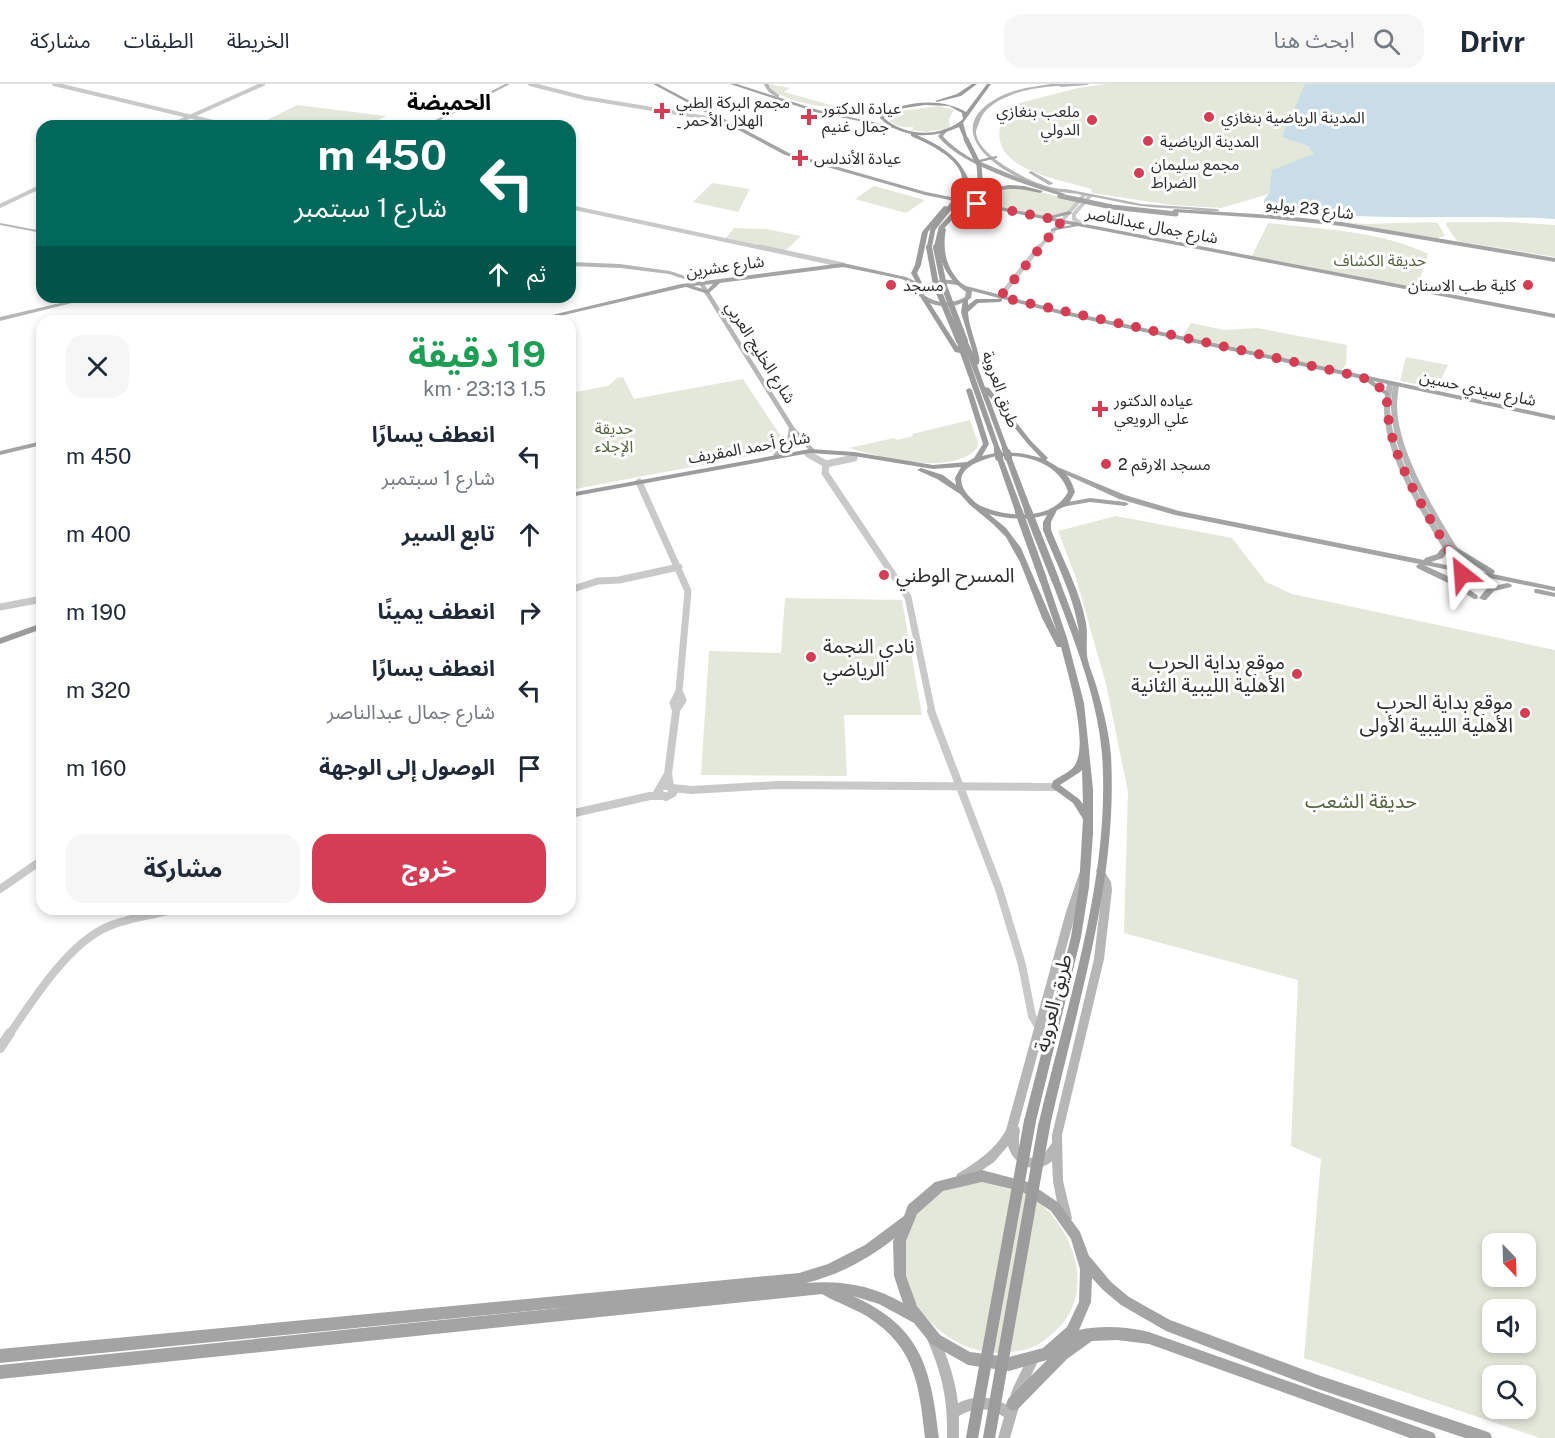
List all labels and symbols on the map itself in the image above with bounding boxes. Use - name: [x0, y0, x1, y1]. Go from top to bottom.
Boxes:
- district label: الحميضة: [407, 89, 491, 115]
- place label: مجمع البركة الطبي _الهلال الأحمر: [676, 93, 790, 131]
- place label: عيادة الدكتور جمال غنيم: [821, 99, 901, 139]
- marker: مجمع البركة الطبي _الهلال الأحمر: [653, 102, 671, 120]
- place label: ملعب بنغازي الدولي: [996, 102, 1080, 142]
- marker: عيادة الدكتور جمال غنيم: [800, 108, 818, 126]
- place label: المدينة الرياضية بنغازي: [1221, 108, 1365, 130]
- marker: المدينة الرياضية بنغازي: [1202, 110, 1216, 124]
- marker: ملعب بنغازي الدولي: [1085, 113, 1099, 127]
- place label: المدينة الرياضية: [1160, 132, 1259, 151]
- marker: المدينة الرياضية: [1141, 134, 1155, 148]
- marker: عيادة الأندلس: [791, 149, 809, 167]
- place label: عيادة الأندلس: [814, 149, 901, 168]
- place label: مجمع سليمان الضراط: [1151, 155, 1239, 192]
- marker: مجمع سليمان الضراط: [1132, 166, 1146, 180]
- pin: [951, 178, 1002, 229]
- street label: شارع 23 يوليو: [1264, 194, 1355, 226]
- street label: شارع جمال عبدالناصر: [1083, 203, 1220, 251]
- park label: حديقة الكشاف: [1334, 251, 1426, 270]
- street label: شارع عشرين: [685, 252, 766, 284]
- place label: مسجد: [903, 276, 944, 295]
- place label: كلية طب الاسنان: [1408, 276, 1516, 295]
- marker: مسجد: [884, 278, 898, 292]
- marker: كلية طب الاسنان: [1521, 278, 1535, 292]
- street label: شارع الخليج العربي: [719, 298, 800, 408]
- street label: طريق العروبة: [977, 348, 1023, 431]
- street label: شارع سيدي حسين: [1417, 367, 1538, 413]
- place label: عياده الدكتور علي الرويعي: [1113, 391, 1193, 431]
- marker: عياده الدكتور علي الرويعي: [1091, 400, 1109, 418]
- park label: حديقة الإجلاء: [595, 419, 633, 457]
- street label: شارع أحمد المقريف: [687, 427, 812, 471]
- place label: مسجد الارقم 2: [1118, 455, 1211, 477]
- marker: مسجد الارقم 2: [1099, 457, 1113, 471]
- position arrow: [1430, 542, 1494, 606]
- place label: المسرح الوطني: [896, 563, 1015, 591]
- marker: المسرح الوطني: [877, 568, 891, 582]
- place label: نادي النجمة الرياضي: [823, 634, 915, 685]
- marker: نادي النجمة الرياضي: [804, 650, 818, 664]
- place label: موقع بداية الحرب الأهلية الليبية الثانية: [1131, 650, 1285, 697]
- marker: موقع بداية الحرب الأهلية الليبية الثانية: [1290, 667, 1304, 681]
- place label: موقع بداية الحرب الأهلية الليبية الأولى: [1360, 690, 1513, 737]
- marker: موقع بداية الحرب الأهلية الليبية الأولى: [1518, 706, 1532, 720]
- park label: حديقة الشعب: [1305, 789, 1417, 813]
- street label: طريق العروبة: [1029, 951, 1078, 1055]
- north arrow: [1482, 1233, 1536, 1287]

